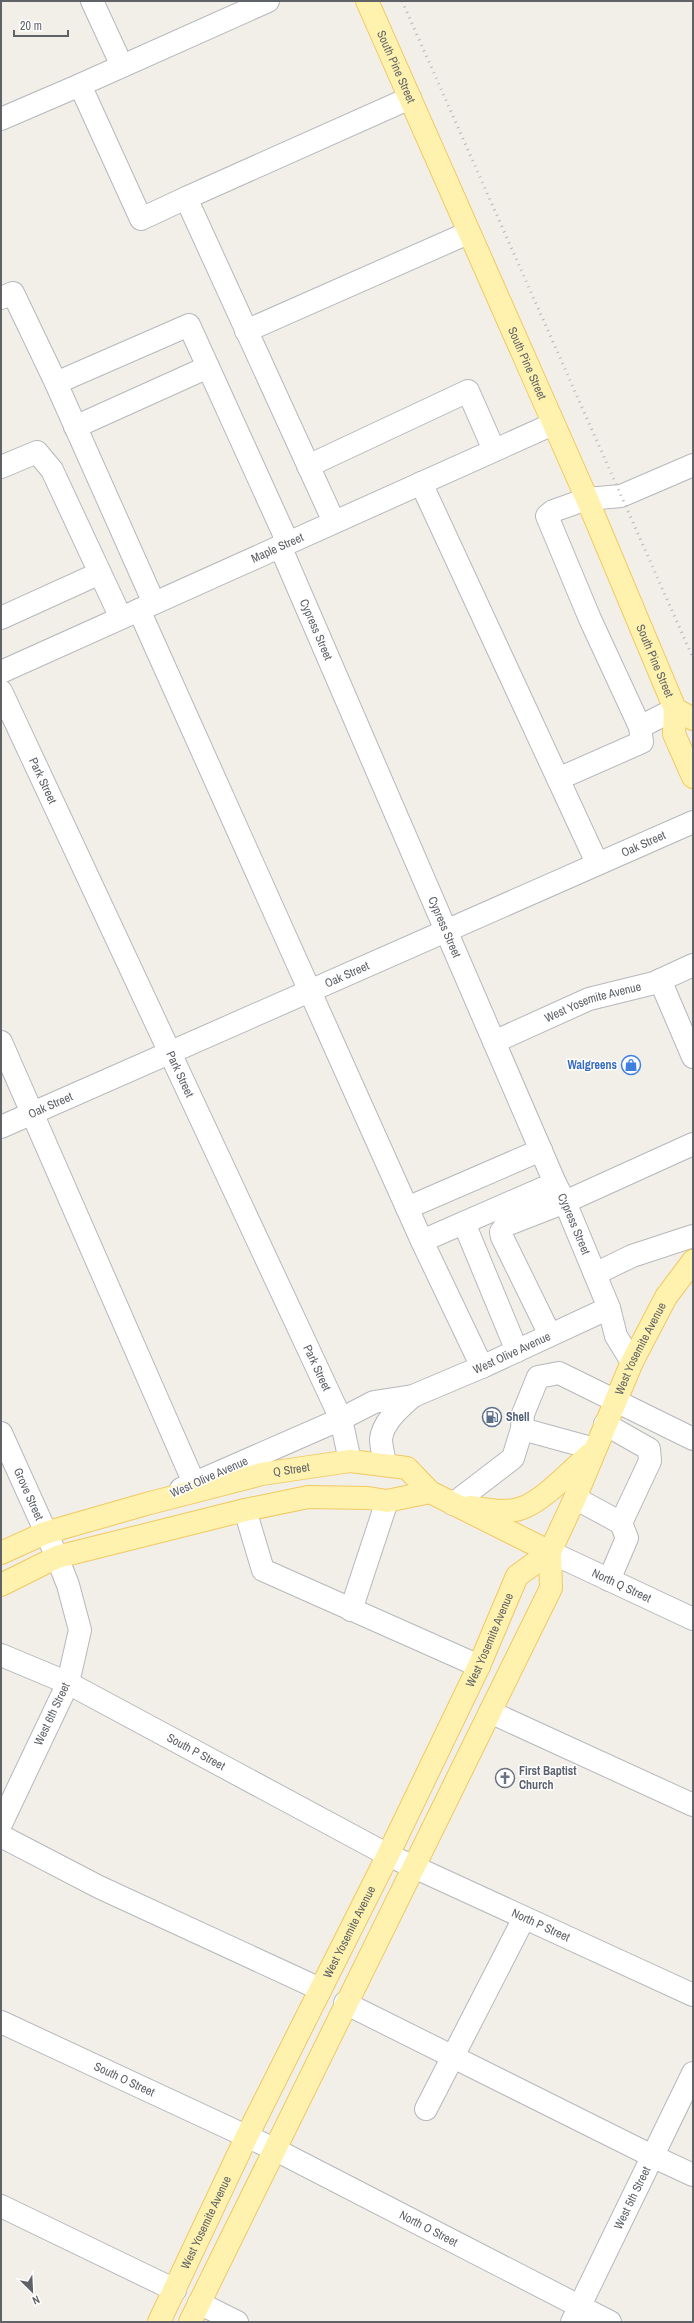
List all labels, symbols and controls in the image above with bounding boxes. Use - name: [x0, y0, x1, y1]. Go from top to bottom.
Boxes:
- scale bar: [14, 12, 68, 38]
- text: 20 m: [20, 18, 42, 34]
- street label: South Pine Street: [373, 28, 419, 106]
- street label: South Pine Street: [504, 324, 550, 402]
- street label: Maple Street: [249, 529, 306, 567]
- street label: Cypress Street: [296, 596, 336, 663]
- street label: South Pine Street: [632, 622, 677, 700]
- street label: Park Street: [25, 755, 61, 807]
- street label: Oak Street: [619, 827, 668, 861]
- street label: Cypress Street: [424, 894, 465, 960]
- street label: Oak Street: [322, 958, 372, 991]
- street label: West Yosemite Avenue: [542, 978, 643, 1026]
- street label: Park Street: [162, 1049, 198, 1100]
- shop icon: Walgreens: [620, 1054, 642, 1076]
- place label: Walgreens: [568, 1057, 618, 1073]
- street label: Oak Street: [26, 1088, 75, 1122]
- street label: Cypress Street: [554, 1190, 594, 1257]
- street label: West Yosemite Avenue: [611, 1300, 670, 1397]
- street label: West Olive Avenue: [471, 1328, 553, 1378]
- street label: Park Street: [299, 1342, 335, 1394]
- fuel station icon: Shell: [481, 1406, 503, 1428]
- place label: Shell: [506, 1409, 530, 1425]
- street label: West Olive Avenue: [168, 1453, 250, 1501]
- street label: Q Street: [272, 1459, 311, 1480]
- street label: Grove Street: [10, 1465, 47, 1523]
- street label: North Q Street: [589, 1565, 654, 1606]
- street label: West Yosemite Avenue: [462, 1590, 517, 1690]
- street label: West 6th Street: [30, 1680, 74, 1748]
- street label: South P Street: [164, 1730, 228, 1774]
- place label: First Baptist Church: [519, 1763, 577, 1793]
- church icon: First Baptist Church: [494, 1767, 516, 1789]
- street label: West Yosemite Avenue: [320, 1883, 379, 1981]
- street label: North P Street: [509, 1905, 573, 1945]
- street label: South O Street: [91, 2058, 157, 2100]
- street label: West 5th Street: [610, 2164, 654, 2232]
- street label: West Yosemite Avenue: [177, 2173, 235, 2272]
- street label: North O Street: [397, 2207, 461, 2250]
- north arrow: [12, 2271, 52, 2311]
- text: N: [30, 2292, 42, 2308]

